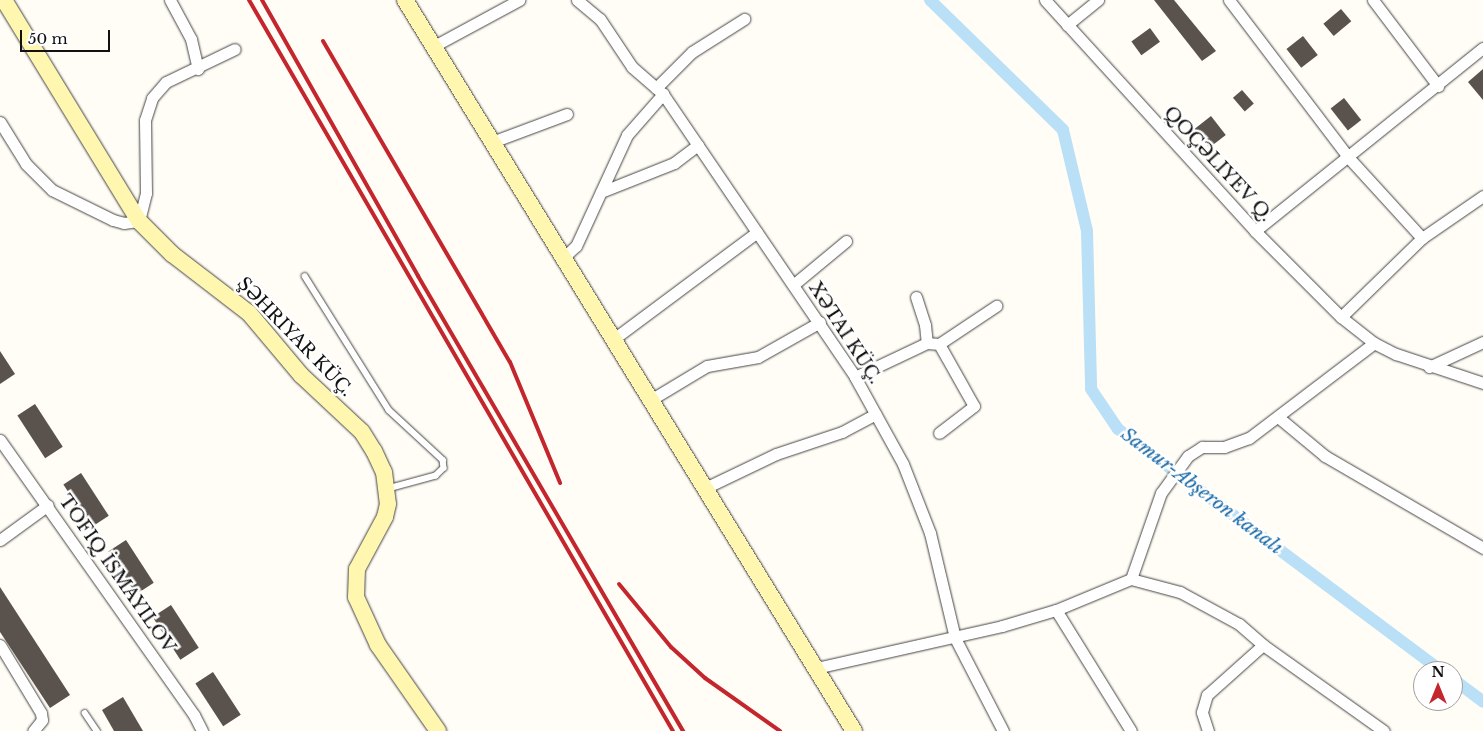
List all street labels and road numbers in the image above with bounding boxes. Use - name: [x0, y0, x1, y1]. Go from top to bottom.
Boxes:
- street label: QOÇƏLIYEV Q.: [1159, 102, 1277, 226]
- street label: ŞƏHRIYAR KÜÇ.: [232, 273, 358, 401]
- street label: XƏTAI KÜÇ.: [804, 278, 886, 388]
- street label: TOFIQ İSMAYILOV: [54, 491, 180, 657]

